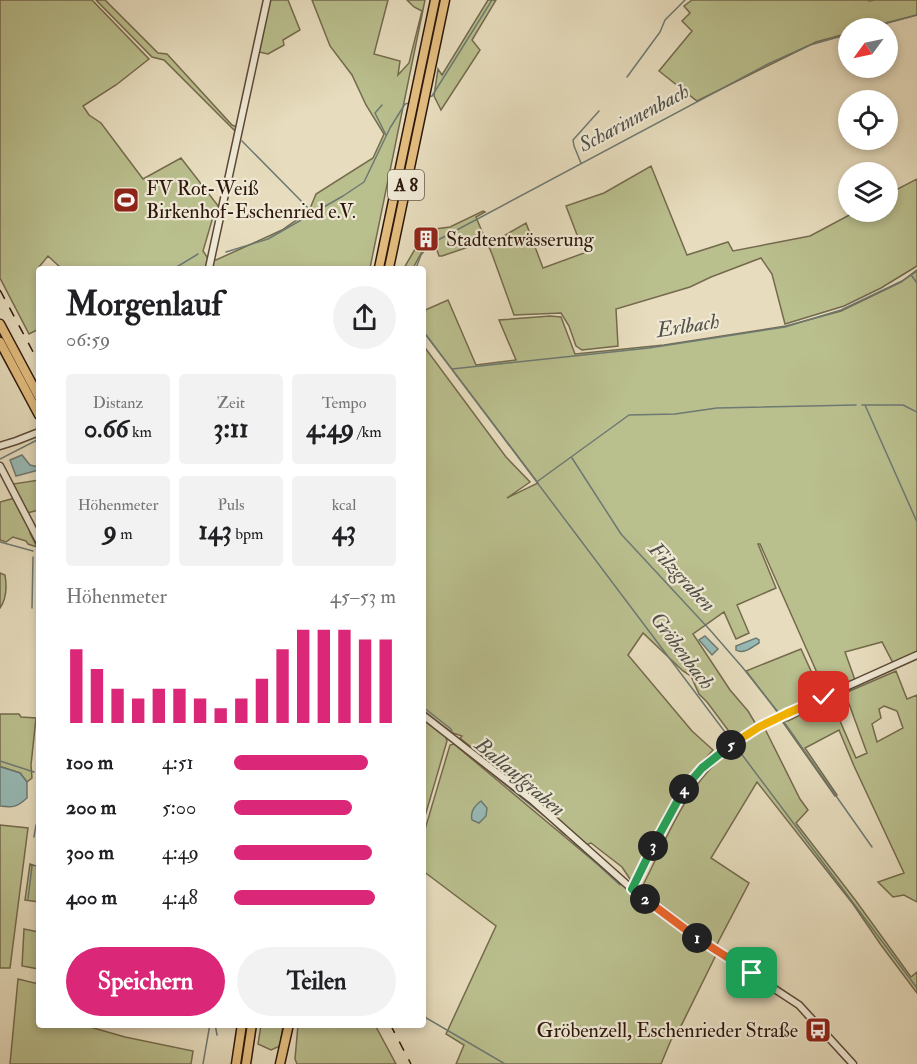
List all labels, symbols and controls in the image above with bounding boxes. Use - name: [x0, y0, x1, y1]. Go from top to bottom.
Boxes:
- north arrow: [838, 18, 898, 78]
- map controls: [838, 18, 898, 222]
- water label: Scharinnenbach: [573, 78, 694, 159]
- button: locate: [838, 90, 898, 150]
- button: layers: [838, 162, 898, 222]
- road number: A 8: [388, 170, 424, 200]
- place label: FV Rot-Weiß Birkenhof-Eschenried e.V.: [146, 176, 356, 224]
- sports icon: FV Rot-Weiß Birkenhof-Eschenried e.V.: [111, 185, 141, 215]
- building icon: Stadtentwässerung: [411, 224, 441, 254]
- place label: Stadtentwässerung: [446, 227, 595, 252]
- text: Morgenlauf: [66, 284, 222, 325]
- button: share: [333, 286, 396, 349]
- water label: Erlbach: [653, 308, 721, 345]
- text: 06:59: [66, 327, 110, 352]
- text: Distanz: [93, 393, 143, 413]
- text: Zeit: [217, 393, 245, 413]
- text: Tempo: [322, 393, 366, 413]
- text: 0.66: [84, 413, 129, 445]
- text: 3:11: [214, 413, 248, 445]
- text: 4:49: [306, 413, 354, 445]
- text: km: [129, 422, 152, 442]
- text: /km: [354, 422, 382, 442]
- text: Höhenmeter: [78, 495, 158, 515]
- text: Puls: [217, 495, 245, 515]
- text: kcal: [332, 495, 356, 515]
- text: 9: [103, 515, 117, 547]
- text: 143: [199, 515, 232, 547]
- text: 43: [332, 515, 356, 547]
- text: m: [117, 524, 133, 544]
- text: bpm: [232, 524, 264, 544]
- water label: Filzgraben: [642, 536, 721, 618]
- text: Höhenmeter: [66, 584, 167, 609]
- text: 45–53 m: [330, 584, 396, 609]
- water label: Gröbenbach: [644, 607, 720, 695]
- pin: [798, 671, 849, 722]
- icon: check: [807, 680, 840, 713]
- pin: 5: [716, 730, 746, 760]
- water label: Ballaufgraben: [468, 731, 571, 823]
- text: 5: [727, 735, 735, 755]
- text: 100 m: [66, 750, 113, 775]
- text: 4:51: [162, 750, 194, 775]
- pin: 4: [669, 774, 699, 804]
- text: 4: [680, 779, 688, 799]
- text: 200 m: [66, 795, 116, 820]
- text: 5:00: [162, 795, 196, 820]
- pin: 3: [638, 831, 668, 861]
- text: 3: [650, 836, 656, 856]
- text: 300 m: [66, 840, 114, 865]
- text: 4:49: [162, 840, 199, 865]
- pin: 2: [630, 884, 660, 914]
- text: 400 m: [66, 885, 117, 910]
- text: 4:48: [162, 885, 198, 910]
- text: 2: [641, 889, 649, 909]
- pin: 1: [682, 923, 712, 953]
- text: 1: [694, 928, 700, 948]
- button: Speichern: [66, 947, 225, 1016]
- button: Teilen: [237, 947, 396, 1016]
- pin: [726, 947, 777, 998]
- icon: arrive: [735, 956, 768, 989]
- bus stop icon: Gröbenzell, Eschenrieder Straße: [803, 1015, 833, 1045]
- place label: Gröbenzell, Eschenrieder Straße: [537, 1018, 798, 1043]

